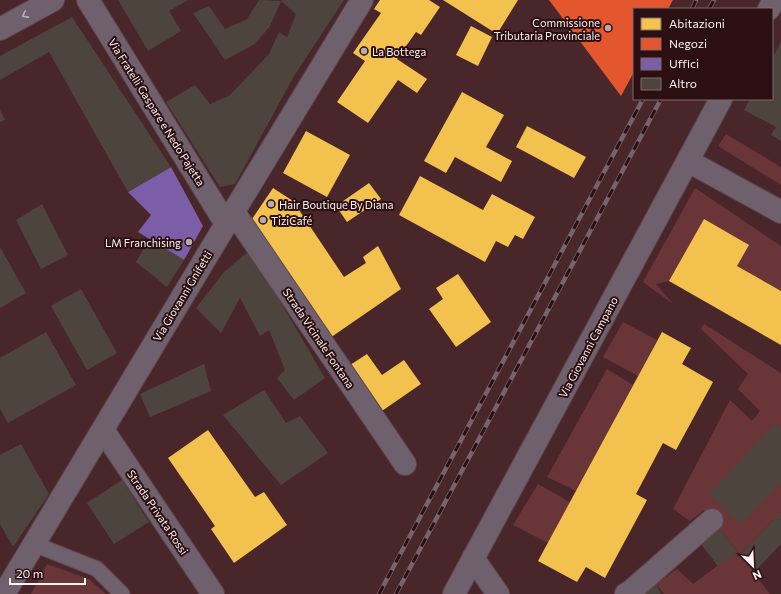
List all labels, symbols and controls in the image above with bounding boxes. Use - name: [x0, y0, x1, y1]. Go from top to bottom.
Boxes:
- legend: [633, 8, 773, 100]
- one-way arrow: [21, 11, 29, 18]
- place label: Commissione Tributaria Provinciale: [494, 16, 600, 42]
- text: Abitazioni: [669, 16, 725, 30]
- marker: Commissione Tributaria Provinciale: [603, 23, 613, 33]
- street label: Via Fratelli Gaspare e Nedo Pajetta: [106, 36, 208, 188]
- text: Negozi: [669, 36, 707, 50]
- place label: La Bottega: [372, 45, 426, 58]
- marker: La Bottega: [359, 46, 369, 56]
- text: Uffici: [669, 56, 699, 70]
- text: Altro: [669, 76, 697, 90]
- place label: Hair Boutique By Diana: [279, 198, 394, 211]
- marker: Hair Boutique By Diana: [266, 199, 276, 209]
- place label: TiziCafé: [271, 214, 313, 227]
- marker: TiziCafé: [258, 215, 268, 225]
- place label: LM Franchising: [105, 236, 181, 249]
- marker: LM Franchising: [184, 237, 194, 247]
- street label: Via Giovanni Gnifetti: [150, 248, 214, 344]
- street label: Strada Vicinale Fontana: [281, 286, 357, 390]
- street label: Via Giovanni Campano: [556, 294, 620, 400]
- street label: Strada Privata Rossi: [125, 467, 191, 557]
- north arrow: [733, 546, 773, 586]
- scale bar: [10, 560, 85, 586]
- text: 20 m: [16, 566, 43, 580]
- text: N: [751, 568, 764, 583]

